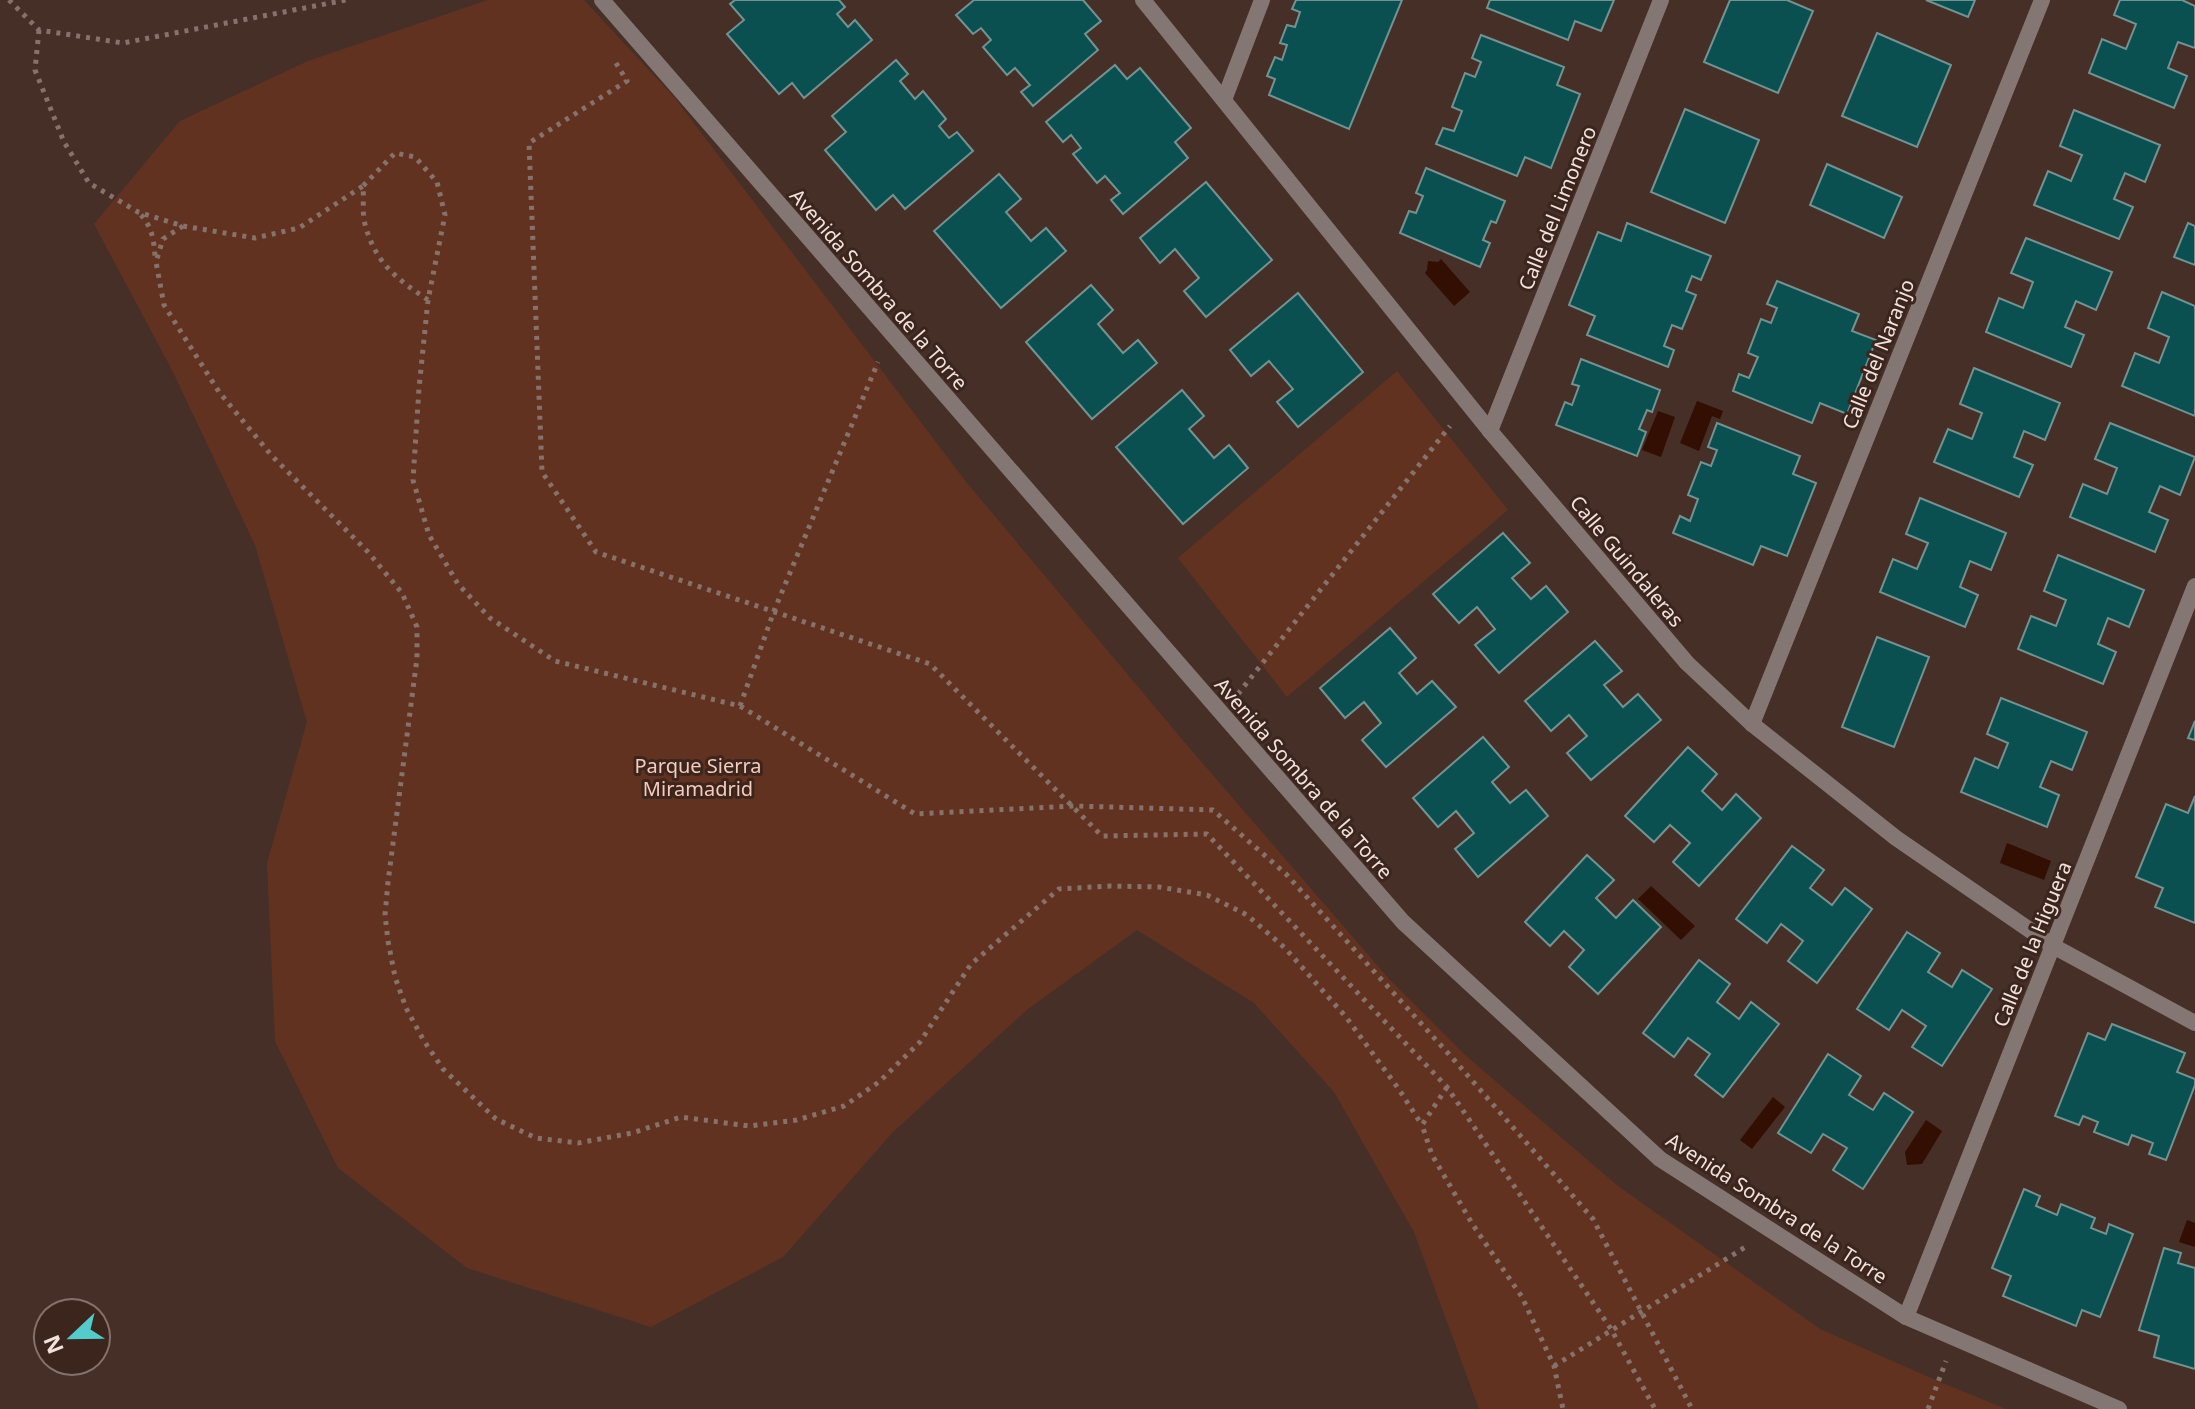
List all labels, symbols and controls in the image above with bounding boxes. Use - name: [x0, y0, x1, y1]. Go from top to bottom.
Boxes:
- street label: Calle del Limonero: [1512, 122, 1602, 294]
- street label: Avenida Sombra de la Torre: [784, 183, 974, 395]
- street label: Calle del Naranjo: [1836, 275, 1920, 433]
- street label: Calle Guindaleras: [1564, 490, 1690, 632]
- street label: Avenida Sombra de la Torre: [1209, 672, 1399, 884]
- park label: Parque Sierra Miramadrid: [634, 752, 762, 802]
- street label: Calle de la Higuera: [1987, 857, 2077, 1031]
- street label: Avenida Sombra de la Torre: [1661, 1126, 1893, 1290]
- north arrow: [32, 1297, 112, 1377]
- text: N: [35, 1331, 70, 1359]

